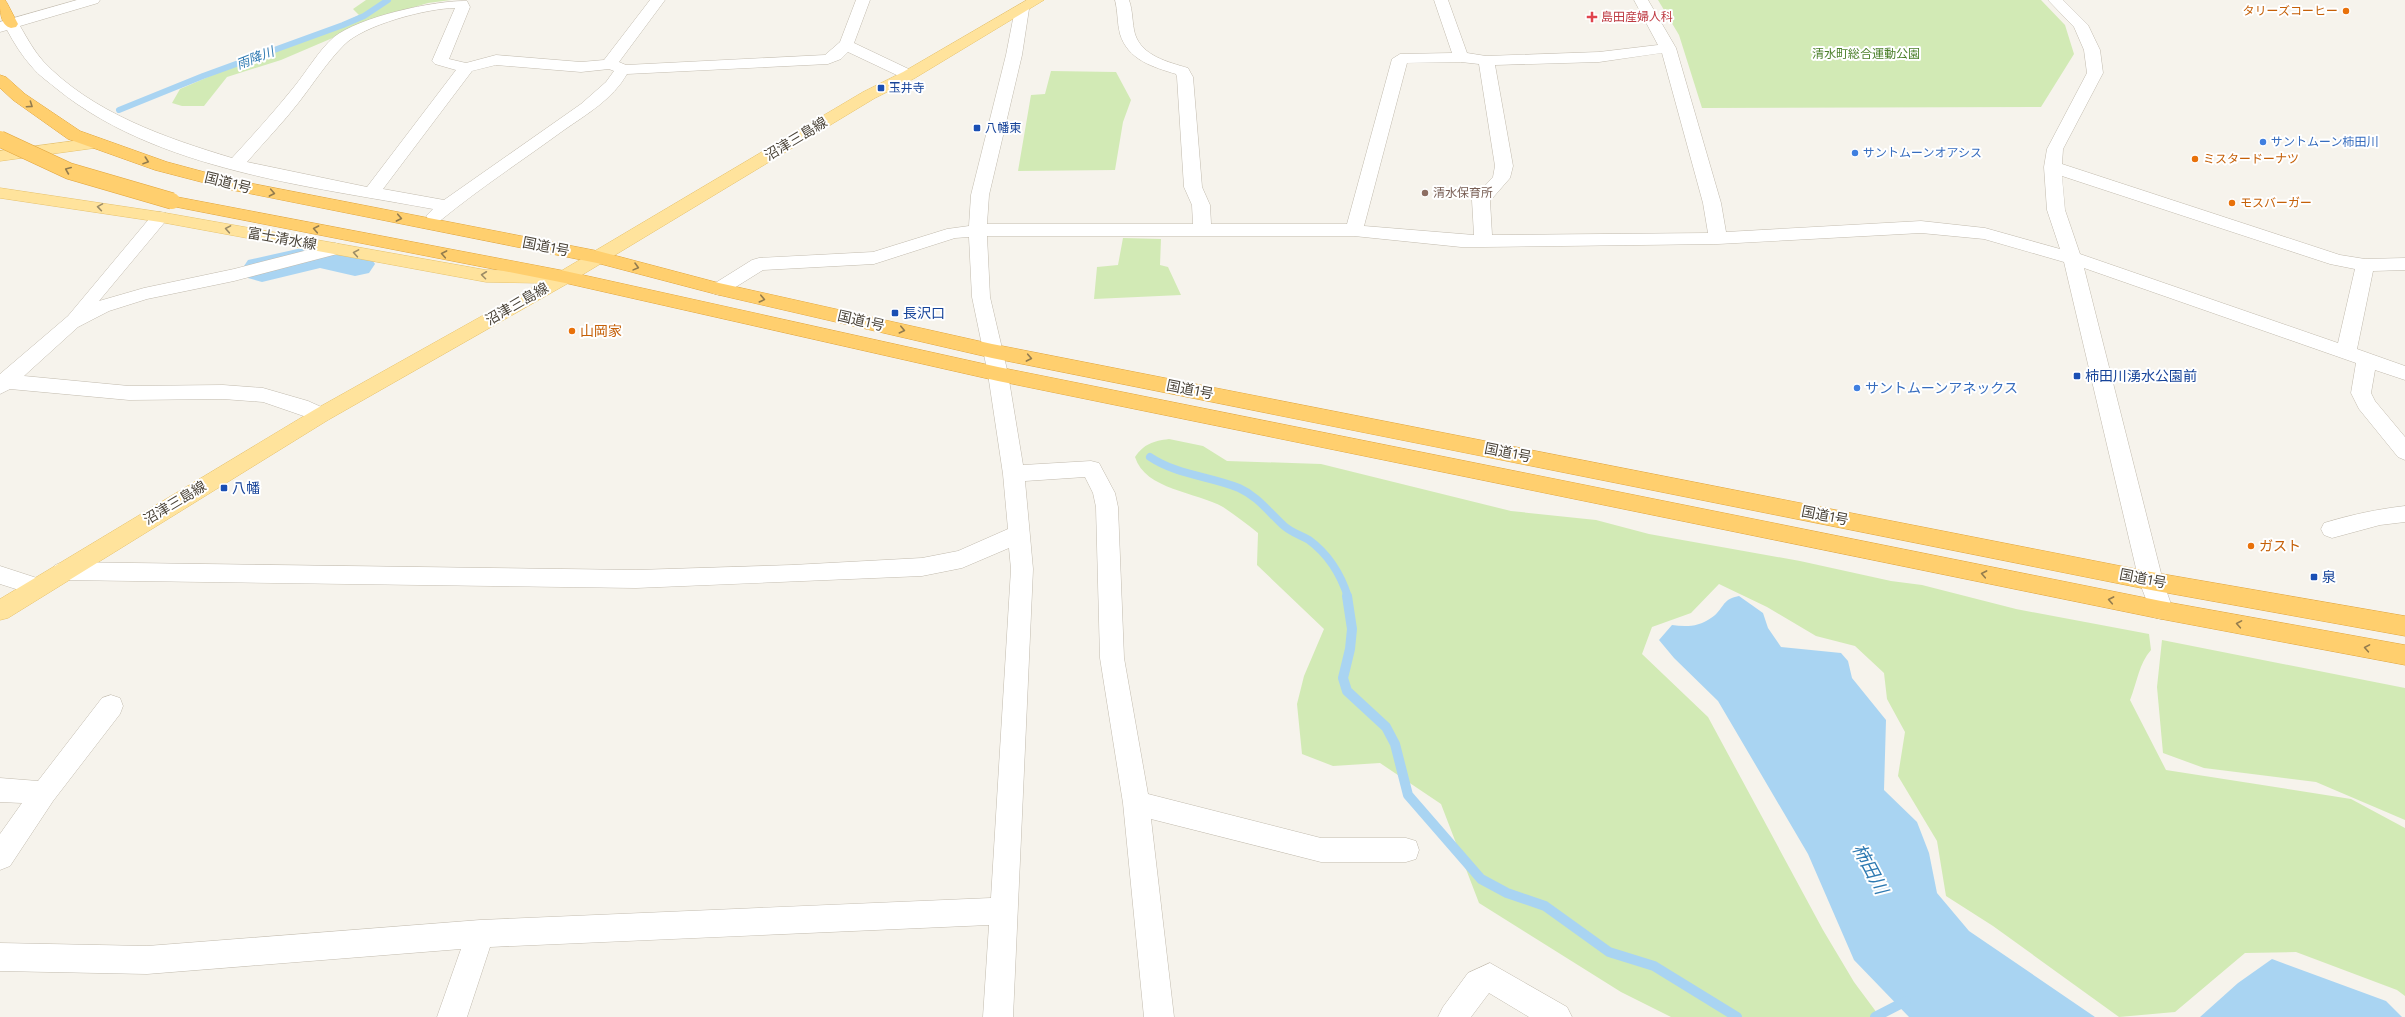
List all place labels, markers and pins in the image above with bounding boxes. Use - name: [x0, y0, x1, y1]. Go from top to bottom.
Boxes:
- place label: タリーズコーヒー: [2243, 4, 2338, 18]
- marker: タリーズコーヒー: [2341, 6, 2351, 16]
- place label: 島田産婦人科: [1601, 10, 1673, 24]
- marker: 島田産婦人科: [1586, 11, 1598, 23]
- place label: 玉井寺: [889, 81, 925, 95]
- marker: 玉井寺: [876, 83, 886, 93]
- place label: 八幡東: [985, 121, 1021, 135]
- marker: 八幡東: [972, 123, 982, 133]
- place label: サントムーン柿田川: [2271, 135, 2378, 149]
- marker: サントムーン柿田川: [2258, 137, 2268, 147]
- place label: サントムーンオアシス: [1863, 146, 1982, 160]
- marker: サントムーンオアシス: [1850, 148, 1860, 158]
- place label: ミスタードーナツ: [2203, 152, 2299, 166]
- marker: ミスタードーナツ: [2190, 154, 2200, 164]
- place label: 清水保育所: [1433, 186, 1493, 200]
- marker: 清水保育所: [1420, 188, 1430, 198]
- place label: モスバーガー: [2240, 196, 2312, 210]
- marker: モスバーガー: [2227, 198, 2237, 208]
- place label: 長沢口: [903, 305, 945, 322]
- marker: 長沢口: [890, 308, 900, 318]
- place label: 山岡家: [580, 323, 622, 340]
- marker: 山岡家: [567, 326, 577, 336]
- place label: 柿田川湧水公園前: [2085, 368, 2197, 385]
- marker: 柿田川湧水公園前: [2072, 371, 2082, 381]
- place label: サントムーンアネックス: [1865, 380, 2018, 397]
- marker: サントムーンアネックス: [1852, 383, 1862, 393]
- place label: 八幡: [232, 480, 260, 497]
- marker: 八幡: [219, 483, 229, 493]
- place label: ガスト: [2259, 538, 2301, 555]
- marker: ガスト: [2246, 541, 2256, 551]
- place label: 泉: [2322, 569, 2336, 586]
- marker: 泉: [2309, 572, 2319, 582]

